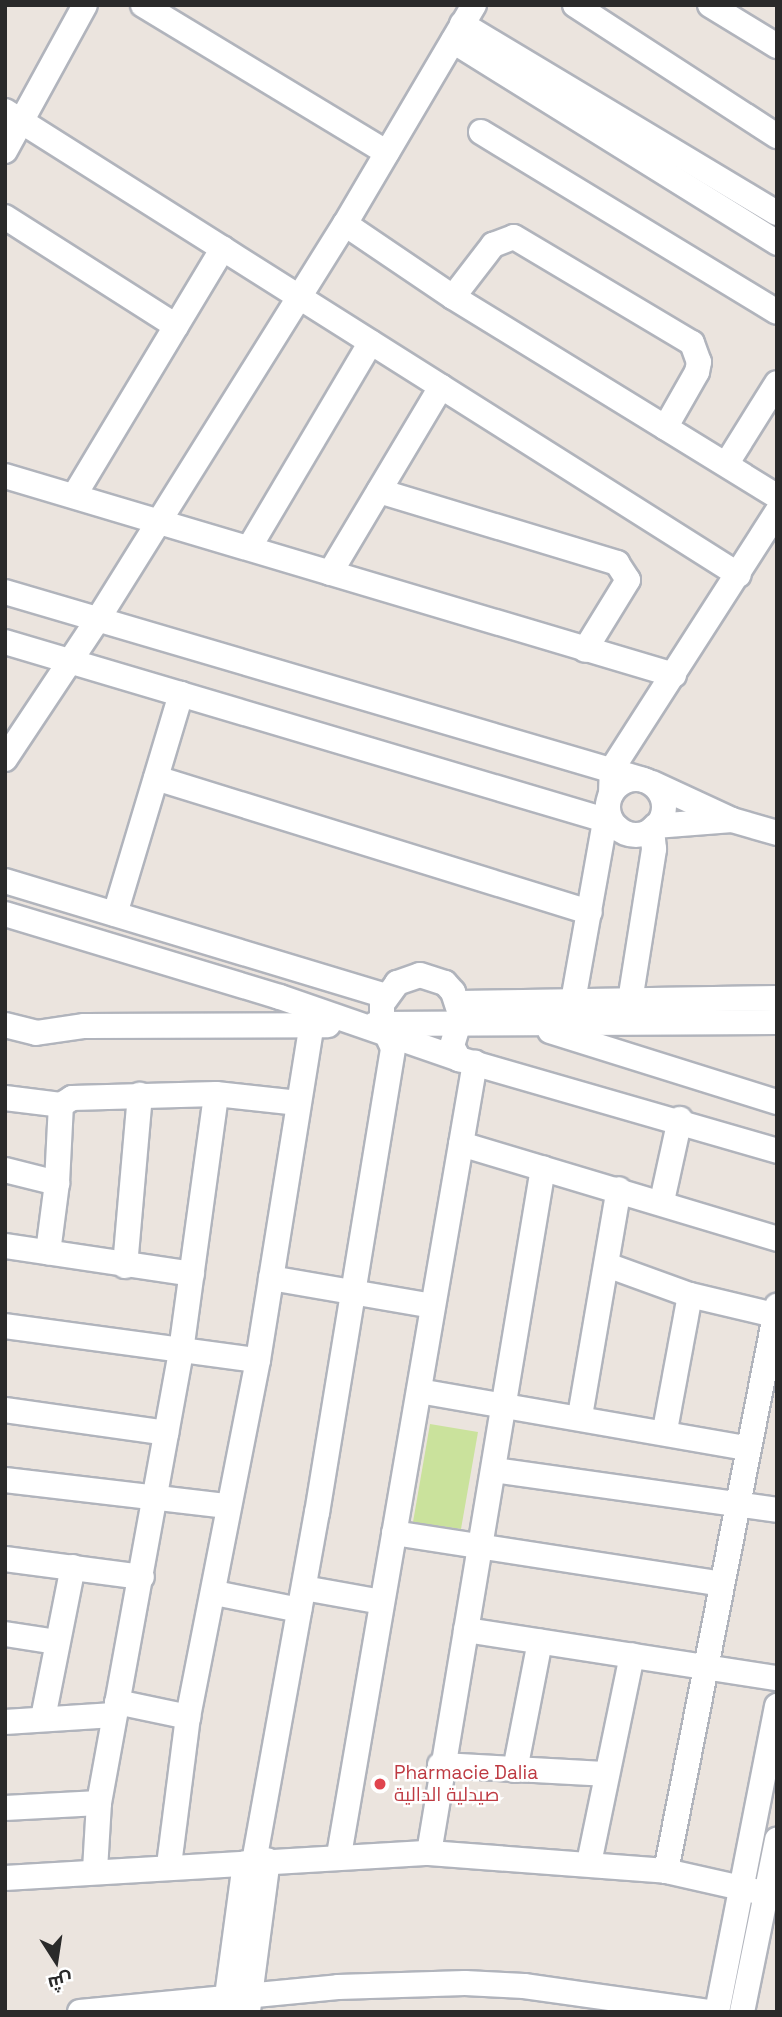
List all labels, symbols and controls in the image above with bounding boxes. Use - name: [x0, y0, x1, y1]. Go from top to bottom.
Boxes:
- place label: Pharmacie Dalia صيدلية الدالية: [394, 1762, 538, 1806]
- marker: Pharmacie Dalia صيدلية الدالية: [372, 1776, 388, 1792]
- north arrow: [21, 1926, 91, 1996]
- text: ش: [46, 1967, 75, 1997]

